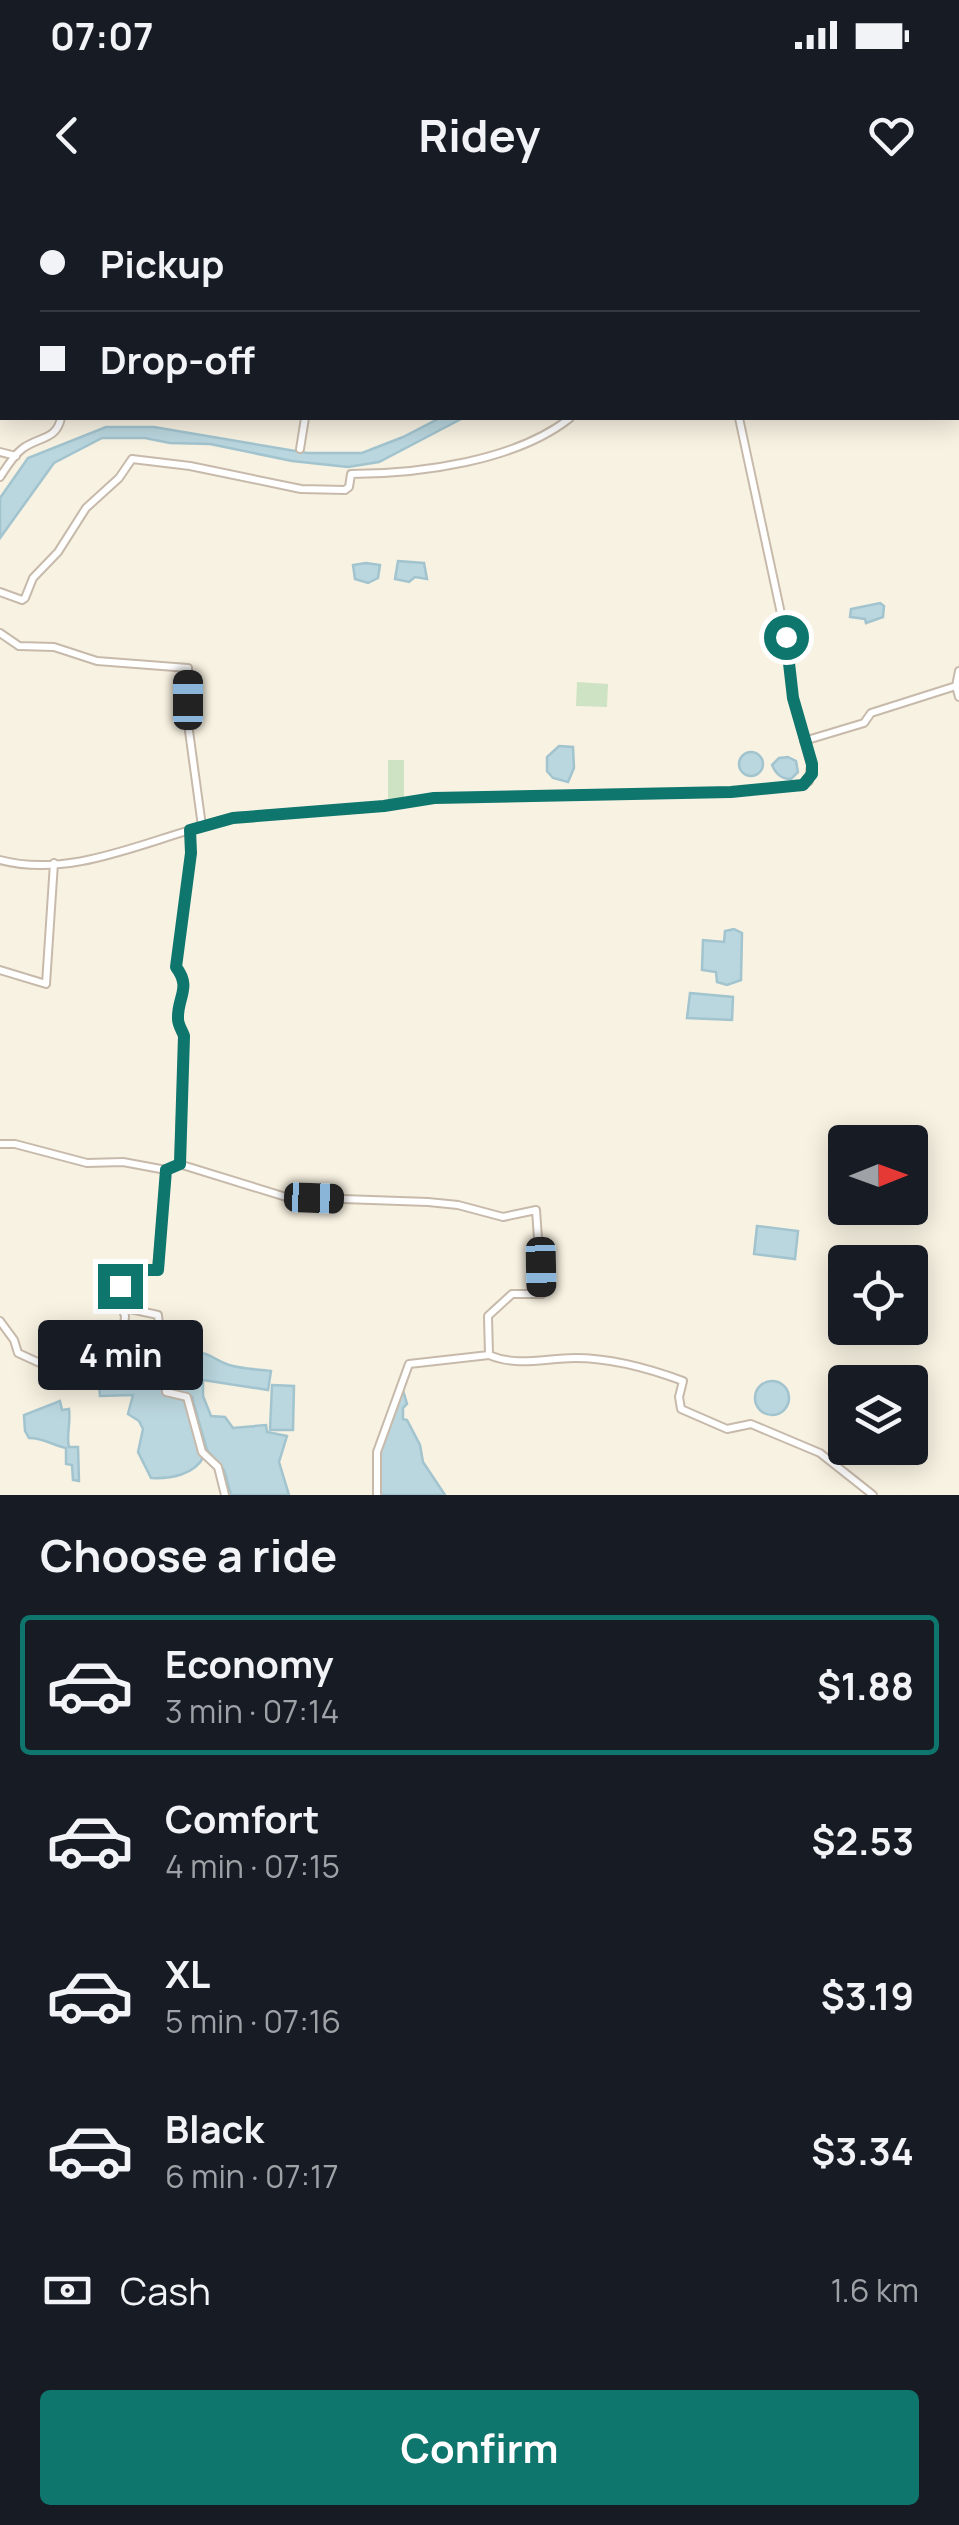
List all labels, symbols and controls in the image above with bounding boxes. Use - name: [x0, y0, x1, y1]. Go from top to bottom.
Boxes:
- text: 07:07: [50, 9, 154, 61]
- text: Ridey: [419, 104, 540, 166]
- icon: back: [40, 108, 95, 163]
- icon: heart: [864, 108, 919, 163]
- text: Pickup: [100, 237, 224, 289]
- text: Drop-off: [100, 333, 255, 385]
- route start: [764, 615, 809, 660]
- car: [173, 670, 203, 730]
- north arrow: [828, 1125, 928, 1225]
- map controls: [828, 1125, 928, 1465]
- car: [283, 1182, 345, 1214]
- car: [525, 1237, 557, 1297]
- button: locate: [828, 1245, 928, 1345]
- route end: [98, 1264, 143, 1309]
- callout: 4 min: [38, 1321, 202, 1391]
- text: 4 min: [79, 1333, 162, 1377]
- button: layers: [828, 1365, 928, 1465]
- text: Choose a ride: [40, 1524, 337, 1586]
- text: Economy: [165, 1637, 334, 1689]
- icon: car: [45, 1640, 135, 1730]
- text: $1.88: [817, 1659, 914, 1711]
- text: 3 min · 07:14: [165, 1689, 339, 1733]
- text: Comfort: [165, 1792, 319, 1844]
- icon: car: [45, 1795, 135, 1885]
- text: $2.53: [812, 1814, 914, 1866]
- text: 4 min · 07:15: [165, 1844, 340, 1888]
- text: XL: [165, 1947, 210, 1999]
- icon: car: [45, 1950, 135, 2040]
- text: $3.19: [821, 1969, 914, 2021]
- text: 5 min · 07:16: [165, 1999, 341, 2043]
- text: Black: [165, 2102, 264, 2154]
- icon: car: [45, 2105, 135, 2195]
- text: $3.34: [811, 2124, 914, 2176]
- text: 6 min · 07:17: [165, 2154, 339, 2198]
- icon: cash: [40, 2263, 95, 2318]
- text: Cash: [120, 2264, 211, 2316]
- text: 1.6 km: [830, 2268, 919, 2312]
- button: Confirm: [40, 2390, 919, 2505]

